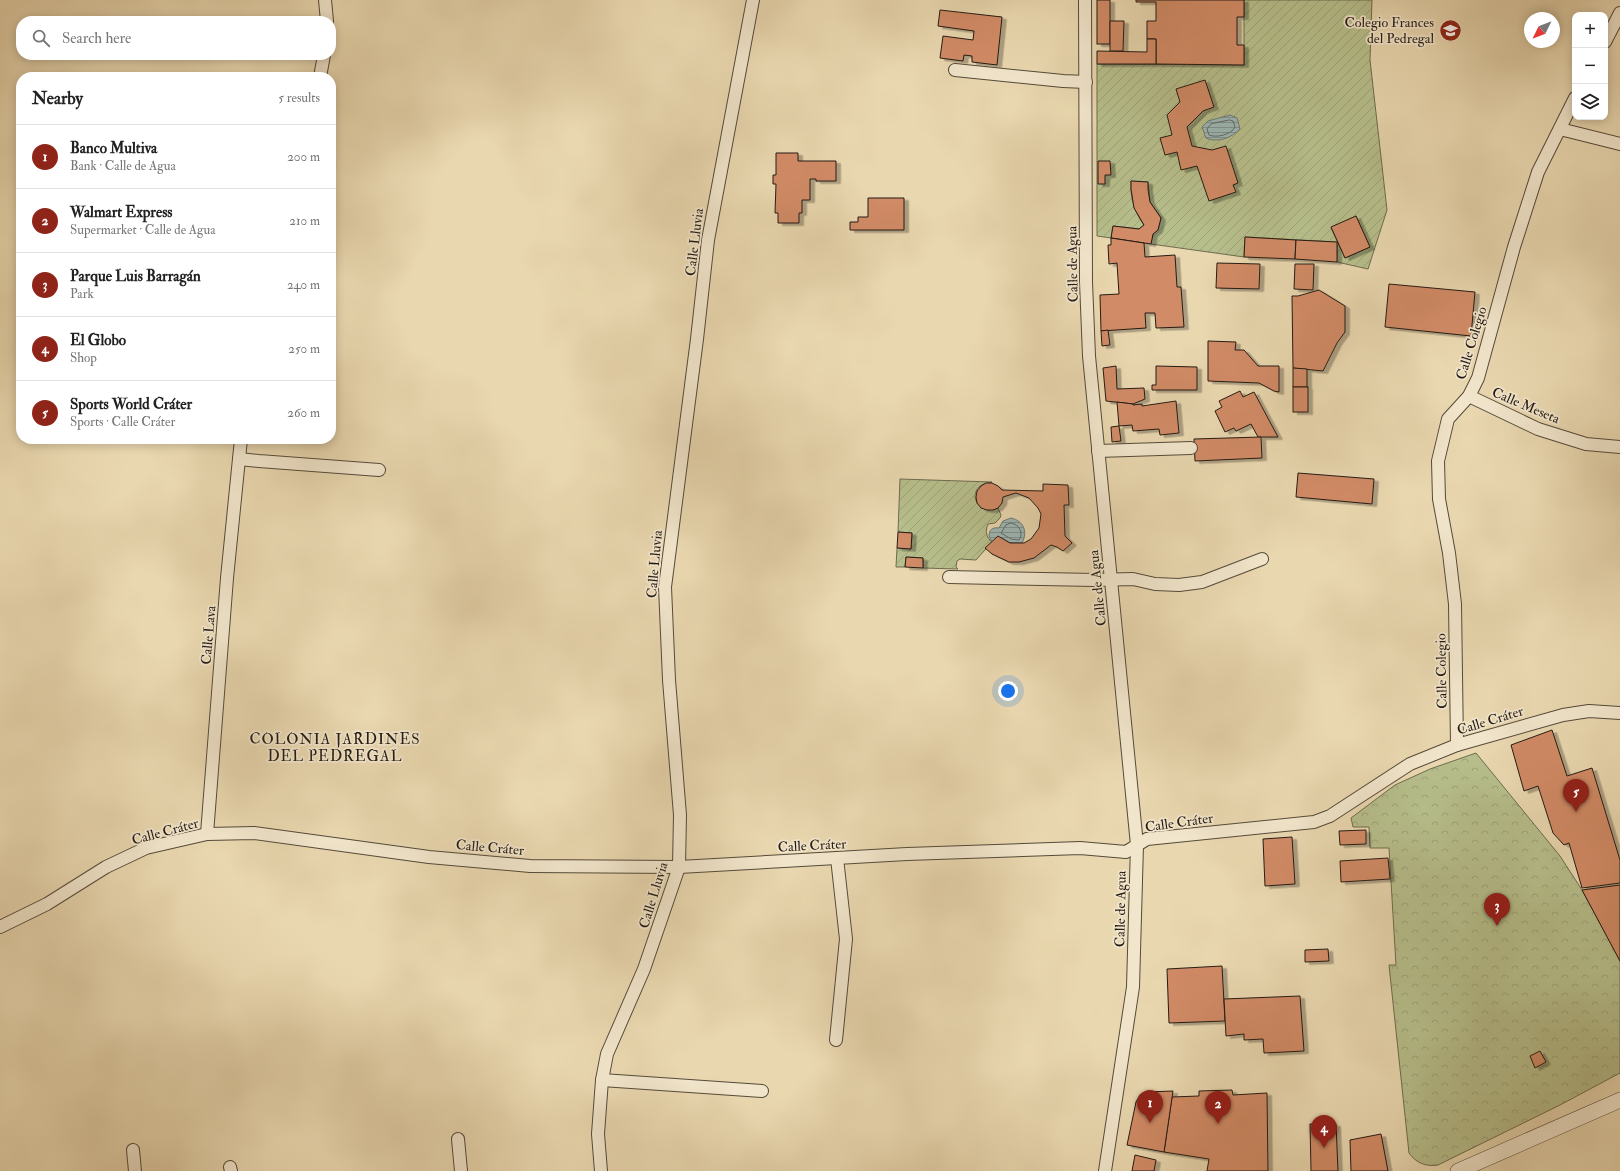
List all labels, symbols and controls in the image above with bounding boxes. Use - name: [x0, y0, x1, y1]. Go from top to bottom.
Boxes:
- north arrow: [1524, 12, 1560, 48]
- map controls: [1572, 12, 1608, 120]
- button: +: [1572, 12, 1608, 48]
- place label: Colegio Frances del Pedregal: [1345, 14, 1434, 47]
- search box: [16, 16, 336, 60]
- school or university icon: Colegio Frances del Pedregal: [1437, 17, 1463, 43]
- icon: search: [30, 27, 52, 49]
- text: Search here: [62, 29, 131, 48]
- button: −: [1572, 48, 1608, 84]
- button: layers: [1572, 84, 1608, 120]
- text: Nearby: [32, 88, 83, 109]
- text: 5 results: [278, 90, 320, 106]
- text: Banco Multiva: [70, 139, 157, 158]
- text: 1: [43, 149, 47, 165]
- text: 200 m: [287, 149, 320, 165]
- text: Bank · Calle de Agua: [70, 158, 176, 174]
- text: Walmart Express: [70, 203, 172, 222]
- street label: Calle Lluvia: [682, 207, 707, 277]
- text: 2: [42, 213, 48, 229]
- text: 210 m: [289, 213, 320, 229]
- text: Supermarket · Calle de Agua: [70, 222, 216, 238]
- street label: Calle de Agua: [1063, 225, 1082, 302]
- text: Parque Luis Barragán: [70, 267, 201, 286]
- text: 3: [43, 277, 48, 293]
- text: 240 m: [287, 277, 320, 293]
- text: Park: [70, 286, 94, 302]
- street label: Calle Colegio: [1452, 304, 1491, 382]
- text: El Globo: [70, 331, 126, 350]
- text: 4: [41, 341, 49, 357]
- text: 250 m: [288, 341, 320, 357]
- text: Shop: [70, 350, 97, 366]
- street label: Calle Meseta: [1489, 384, 1562, 427]
- text: Sports World Cráter: [70, 395, 192, 414]
- text: 5: [42, 405, 48, 421]
- text: 260 m: [287, 405, 320, 421]
- text: Sports · Calle Cráter: [70, 414, 175, 430]
- street label: Calle Lluvia: [643, 529, 666, 599]
- street label: Calle de Agua: [1085, 549, 1110, 627]
- street label: Calle Lava: [197, 605, 220, 665]
- street label: Calle Colegio: [1432, 633, 1451, 709]
- your location: [998, 681, 1018, 701]
- street label: Calle Cráter: [1455, 702, 1526, 739]
- district label: COLONIA JARDINES DEL PEDREGAL: [249, 730, 421, 766]
- pin: 5: [1563, 779, 1589, 812]
- street label: Calle Cráter: [1144, 809, 1215, 836]
- street label: Calle Cráter: [130, 814, 201, 849]
- street label: Calle Cráter: [777, 835, 847, 856]
- street label: Calle Cráter: [455, 836, 526, 859]
- street label: Calle Lluvia: [635, 860, 672, 930]
- street label: Calle de Agua: [1111, 870, 1130, 947]
- pin: 3: [1484, 893, 1510, 926]
- pin: 1: [1137, 1090, 1163, 1123]
- pin: 2: [1205, 1091, 1231, 1124]
- pin: 4: [1311, 1115, 1337, 1148]

